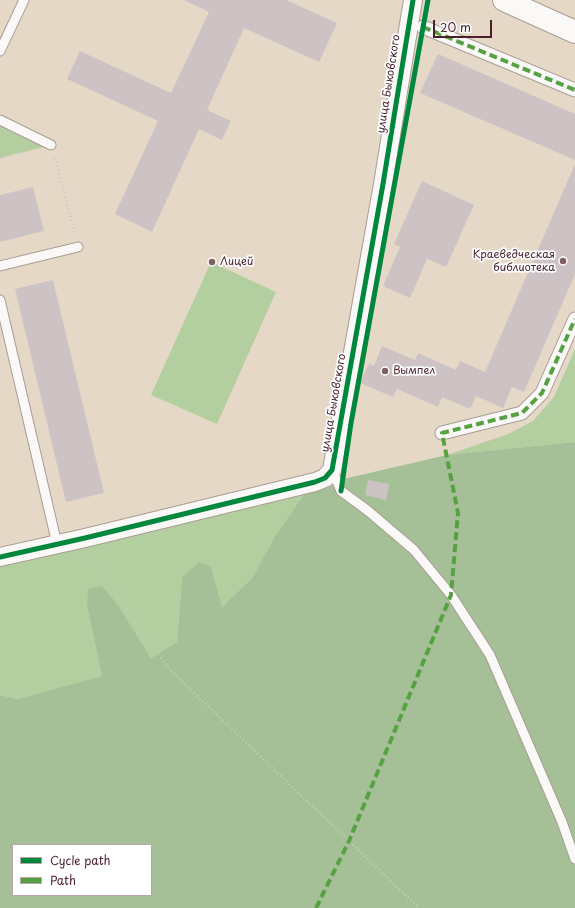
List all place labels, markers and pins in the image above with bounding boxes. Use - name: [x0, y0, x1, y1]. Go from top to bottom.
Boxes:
- place label: Краеведческая библиотека: [473, 248, 555, 274]
- place label: Лицей: [220, 255, 253, 269]
- marker: Краеведческая библиотека: [558, 256, 568, 266]
- marker: Лицей: [207, 257, 217, 267]
- place label: Вымпел: [393, 364, 435, 378]
- marker: Вымпел: [380, 366, 390, 376]

